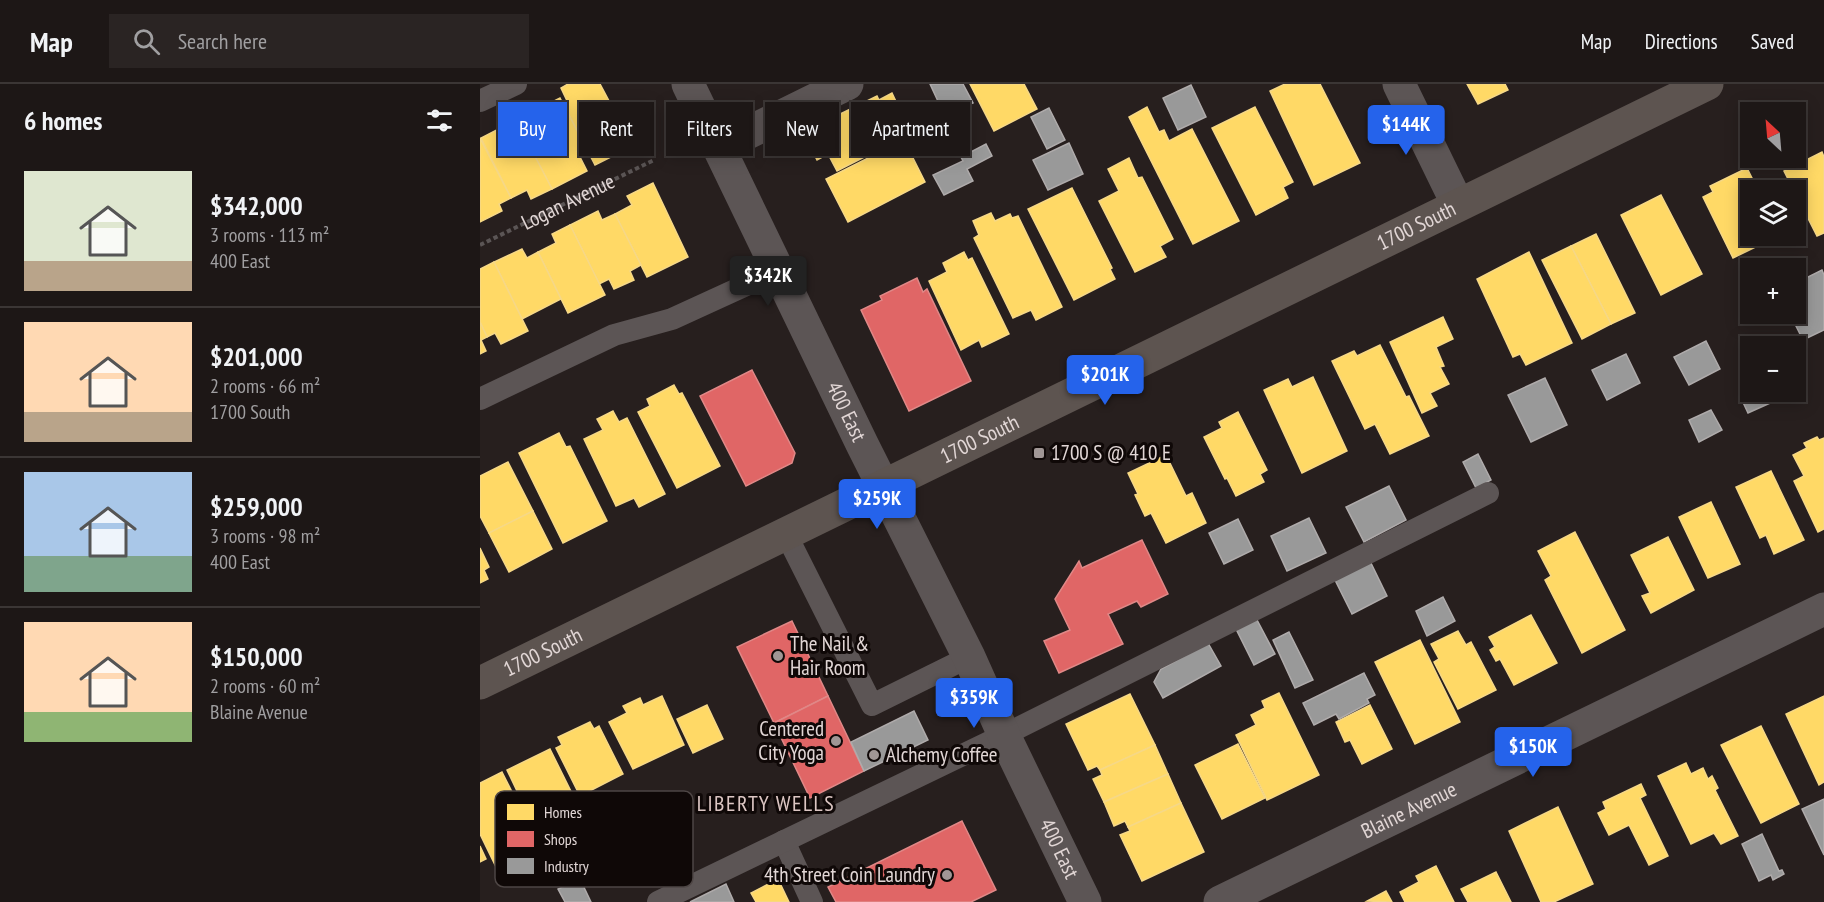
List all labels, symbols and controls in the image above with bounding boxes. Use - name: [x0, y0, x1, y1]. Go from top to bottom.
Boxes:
- search box: [109, 14, 529, 68]
- text: Map: [30, 23, 73, 60]
- icon: search: [130, 25, 163, 58]
- text: Search here: [178, 27, 267, 55]
- text: Map: [1581, 28, 1612, 55]
- text: Directions: [1645, 28, 1718, 55]
- text: Saved: [1751, 28, 1794, 55]
- chip: Buy: [498, 102, 567, 156]
- chip: Rent: [579, 102, 654, 156]
- chip: Filters: [666, 102, 753, 156]
- chip: New: [765, 102, 839, 156]
- chip: Apartment: [851, 102, 970, 156]
- north arrow: [1740, 102, 1806, 168]
- map controls: [1740, 102, 1806, 402]
- text: 6 homes: [24, 104, 102, 137]
- icon: filters: [423, 104, 456, 137]
- pin: $144K: [1364, 105, 1448, 156]
- text: $144K: [1382, 111, 1430, 137]
- street label: Logan Avenue: [517, 167, 619, 236]
- button: layers: [1740, 180, 1806, 246]
- text: $342,000: [210, 189, 303, 222]
- icon: home: [72, 195, 144, 267]
- street label: 1700 South: [1372, 195, 1460, 256]
- text: 3 rooms · 113 m²: [210, 222, 329, 248]
- text: 400 East: [210, 248, 270, 274]
- pin: $342K: [726, 256, 810, 307]
- button: +: [1740, 258, 1806, 324]
- text: $342K: [744, 262, 792, 288]
- button: −: [1740, 336, 1806, 402]
- text: $201,000: [210, 340, 303, 373]
- icon: home: [72, 346, 144, 418]
- pin: $201K: [1063, 355, 1147, 406]
- text: $201K: [1081, 361, 1129, 387]
- text: 2 rooms · 66 m²: [210, 373, 320, 399]
- street label: 400 East: [821, 377, 873, 446]
- text: 1700 South: [210, 399, 290, 425]
- street label: 1700 South: [936, 408, 1023, 469]
- place label: 1700 S @ 410 E: [1051, 439, 1171, 466]
- marker: 1700 S @ 410 E: [1032, 446, 1046, 460]
- pin: $259K: [835, 479, 919, 530]
- text: $259K: [853, 485, 901, 511]
- text: $259,000: [210, 490, 303, 523]
- icon: home: [72, 496, 144, 568]
- text: 3 rooms · 98 m²: [210, 523, 320, 549]
- text: 400 East: [210, 549, 270, 575]
- street label: 1700 South: [499, 621, 587, 683]
- place label: The Nail & Hair Room: [790, 630, 869, 681]
- text: $150,000: [210, 640, 303, 673]
- icon: home: [72, 646, 144, 718]
- marker: The Nail & Hair Room: [771, 649, 785, 663]
- text: 2 rooms · 60 m²: [210, 673, 320, 699]
- pin: $359K: [932, 678, 1016, 729]
- text: $359K: [950, 684, 998, 710]
- text: Blaine Avenue: [210, 699, 308, 725]
- place label: Centered City Yoga: [758, 715, 824, 766]
- pin: $150K: [1491, 727, 1575, 778]
- text: $150K: [1509, 733, 1557, 759]
- marker: Centered City Yoga: [829, 734, 843, 748]
- place label: Alchemy Coffee: [886, 741, 997, 768]
- marker: Alchemy Coffee: [867, 748, 881, 762]
- street label: Blaine Avenue: [1357, 775, 1461, 844]
- district label: LIBERTY WELLS: [697, 789, 835, 817]
- legend: [495, 791, 693, 887]
- text: Homes: [544, 802, 582, 822]
- street label: 400 East: [1034, 814, 1086, 883]
- text: Shops: [544, 829, 577, 849]
- text: Industry: [544, 856, 589, 876]
- place label: 4th Street Coin Laundry: [764, 861, 935, 888]
- marker: 4th Street Coin Laundry: [940, 868, 954, 882]

